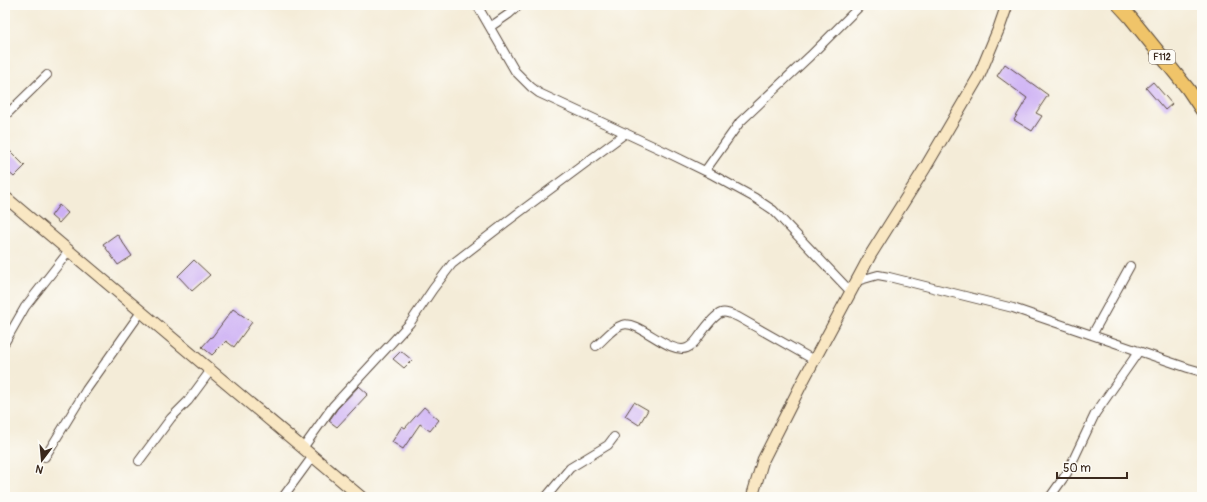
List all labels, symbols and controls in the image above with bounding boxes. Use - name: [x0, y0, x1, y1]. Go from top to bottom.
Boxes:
- road number: F112: [1149, 50, 1175, 64]
- north arrow: [22, 440, 62, 480]
- scale bar: [1057, 454, 1127, 480]
- text: 50 m: [1063, 461, 1091, 476]
- text: N: [33, 462, 45, 476]

